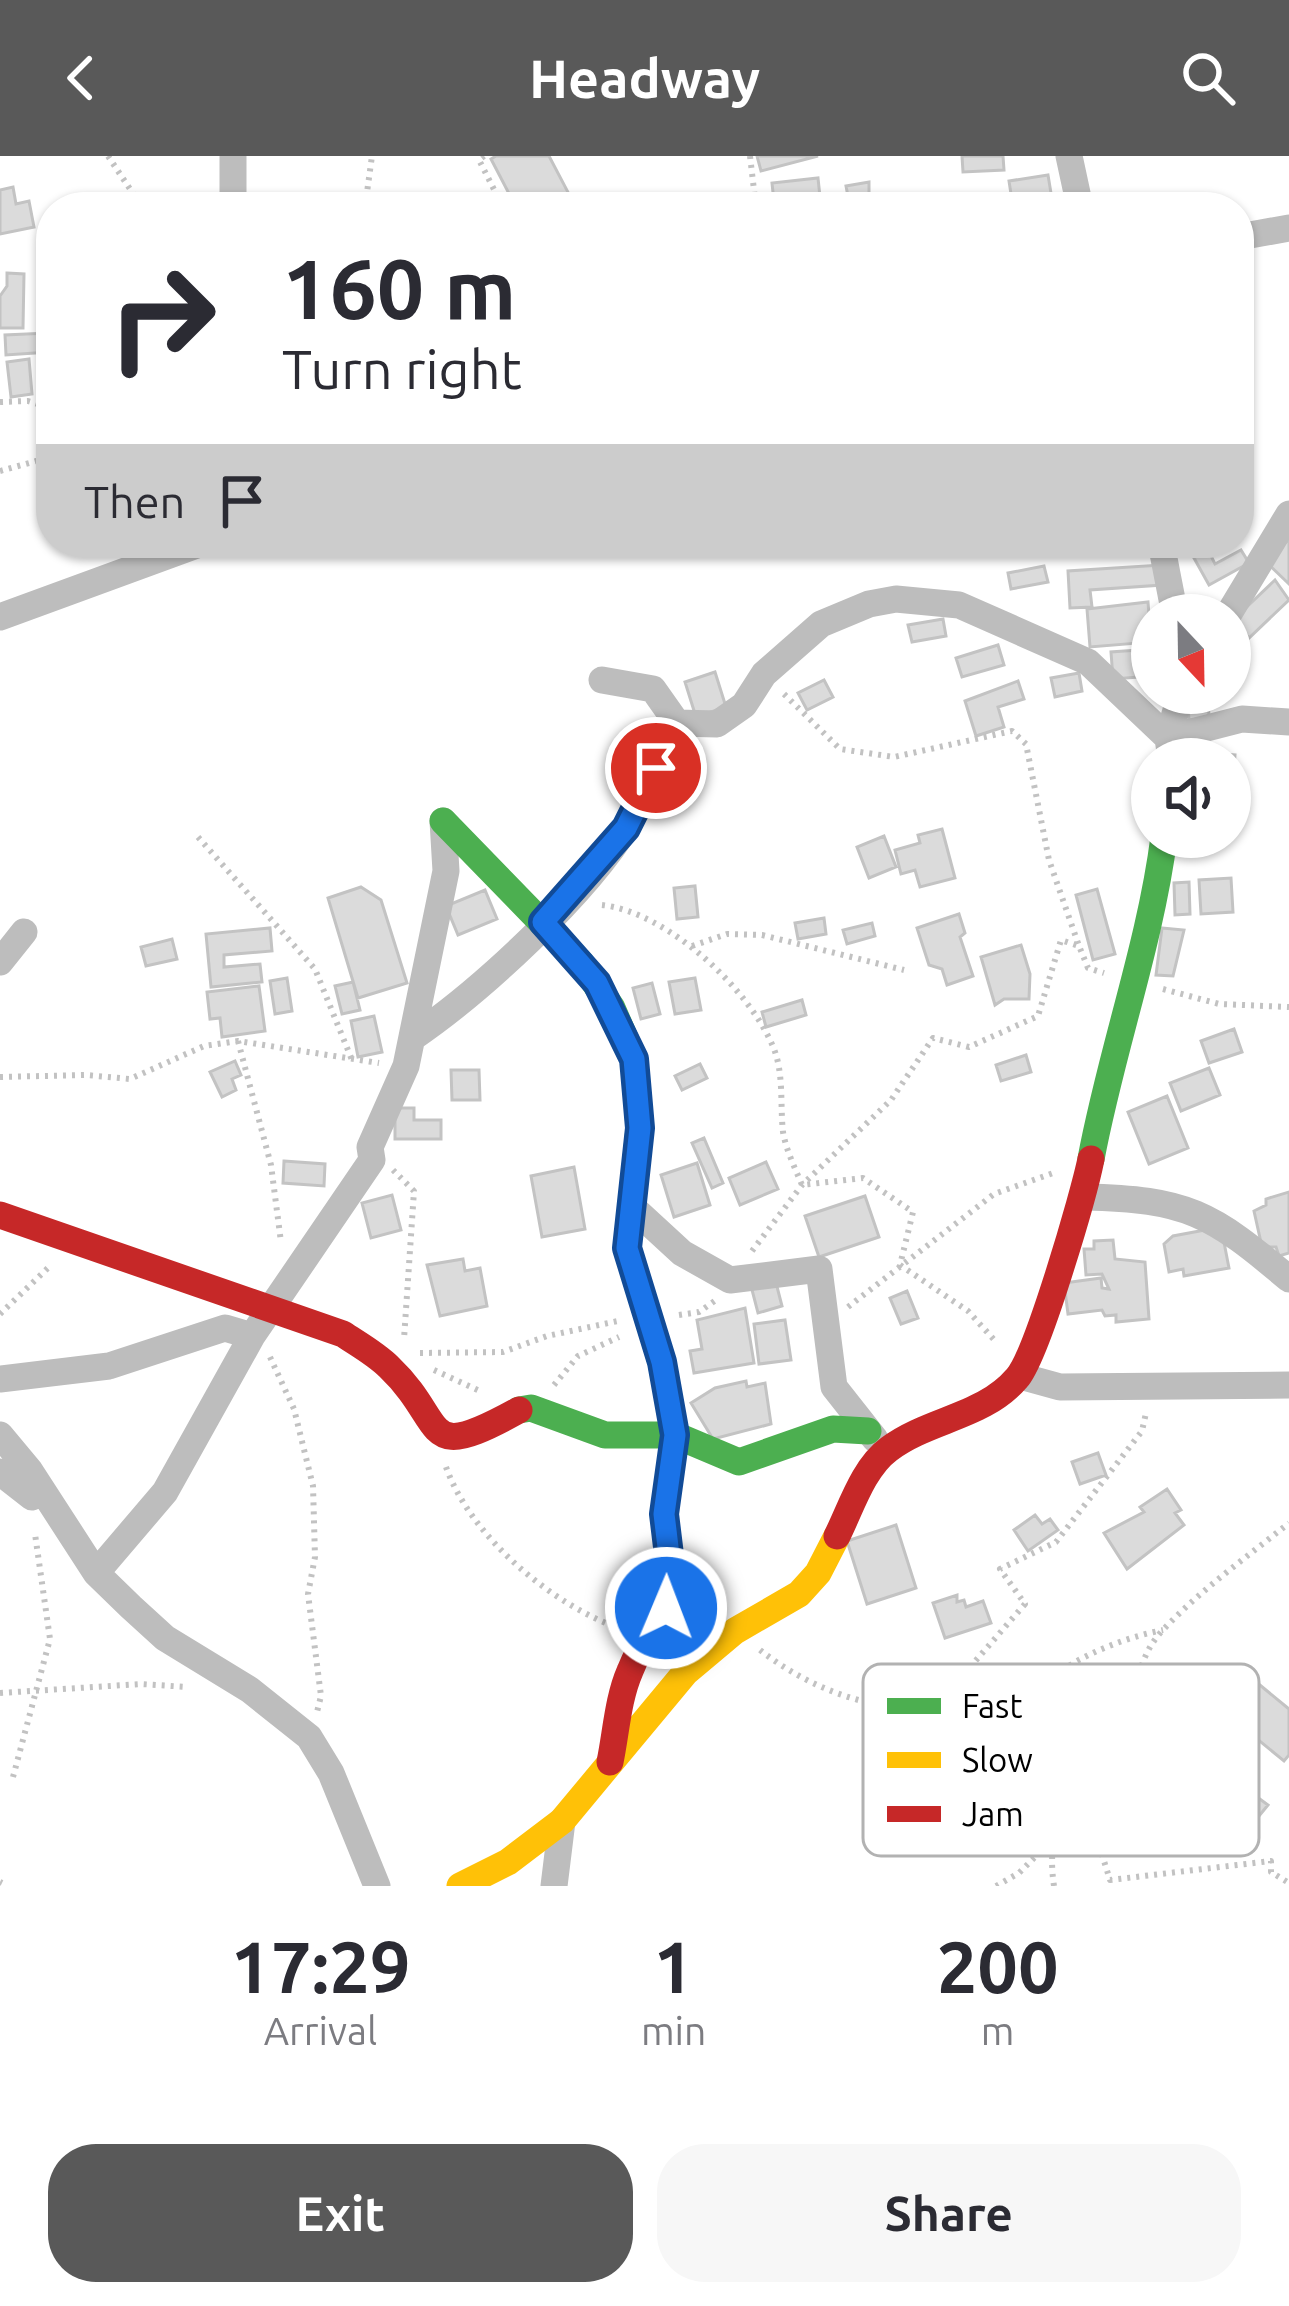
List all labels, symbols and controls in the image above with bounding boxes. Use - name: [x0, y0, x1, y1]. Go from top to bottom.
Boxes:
- icon: back: [48, 45, 114, 111]
- icon: search: [1175, 45, 1241, 111]
- text: Headway: [529, 48, 760, 108]
- icon: right: [84, 240, 240, 396]
- text: 160 m: [282, 241, 516, 335]
- text: Turn right: [282, 339, 522, 399]
- icon: arrive: [209, 468, 275, 534]
- text: Then: [84, 476, 185, 527]
- north arrow: [1131, 594, 1251, 714]
- map controls: [1131, 594, 1251, 858]
- pin: [605, 717, 707, 819]
- icon: arrive: [623, 735, 689, 801]
- button: sound: [1131, 738, 1251, 858]
- position arrow: [603, 1545, 729, 1671]
- legend: [863, 1664, 1259, 1856]
- text: Fast: [962, 1687, 1022, 1724]
- text: Slow: [962, 1741, 1033, 1778]
- text: Jam: [962, 1795, 1024, 1832]
- text: 17:29: [230, 1926, 411, 2007]
- text: 1: [653, 1926, 694, 2007]
- text: 200: [937, 1926, 1059, 2007]
- text: Arrival: [264, 2009, 377, 2052]
- text: min: [641, 2009, 706, 2052]
- text: m: [981, 2009, 1014, 2052]
- button: Exit: [48, 2144, 633, 2282]
- button: Share: [657, 2144, 1241, 2282]

